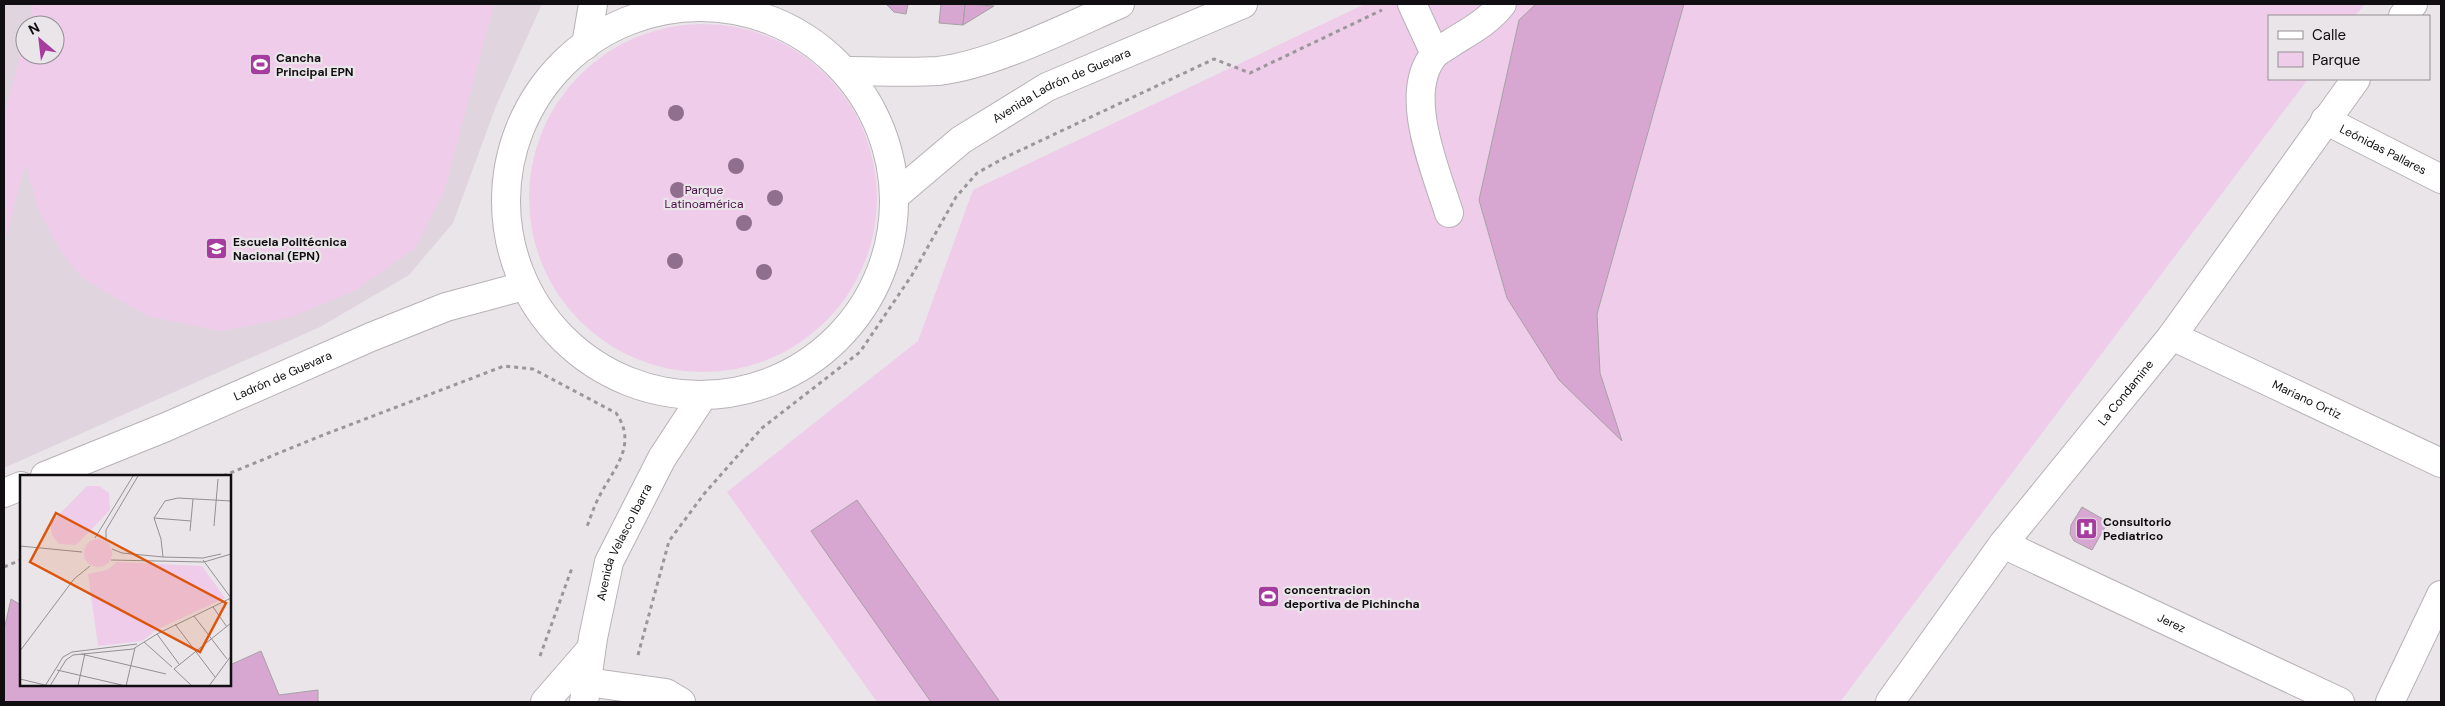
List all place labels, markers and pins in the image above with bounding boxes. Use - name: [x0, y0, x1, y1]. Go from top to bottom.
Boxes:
- place label: Cancha Principal EPN: [276, 50, 354, 80]
- sports icon: Cancha Principal EPN: [248, 53, 272, 77]
- place label: Escuela Politécnica Nacional (EPN): [233, 234, 347, 264]
- school or university icon: Escuela Politécnica Nacional (EPN): [205, 237, 229, 261]
- place label: Consultorio Pediatrico: [2103, 514, 2171, 544]
- hospital icon: Consultorio Pediatrico: [2075, 517, 2099, 541]
- place label: concentracion deportiva de Pichincha: [1284, 582, 1420, 612]
- sports icon: concentracion deportiva de Pichincha: [1256, 585, 1280, 609]

